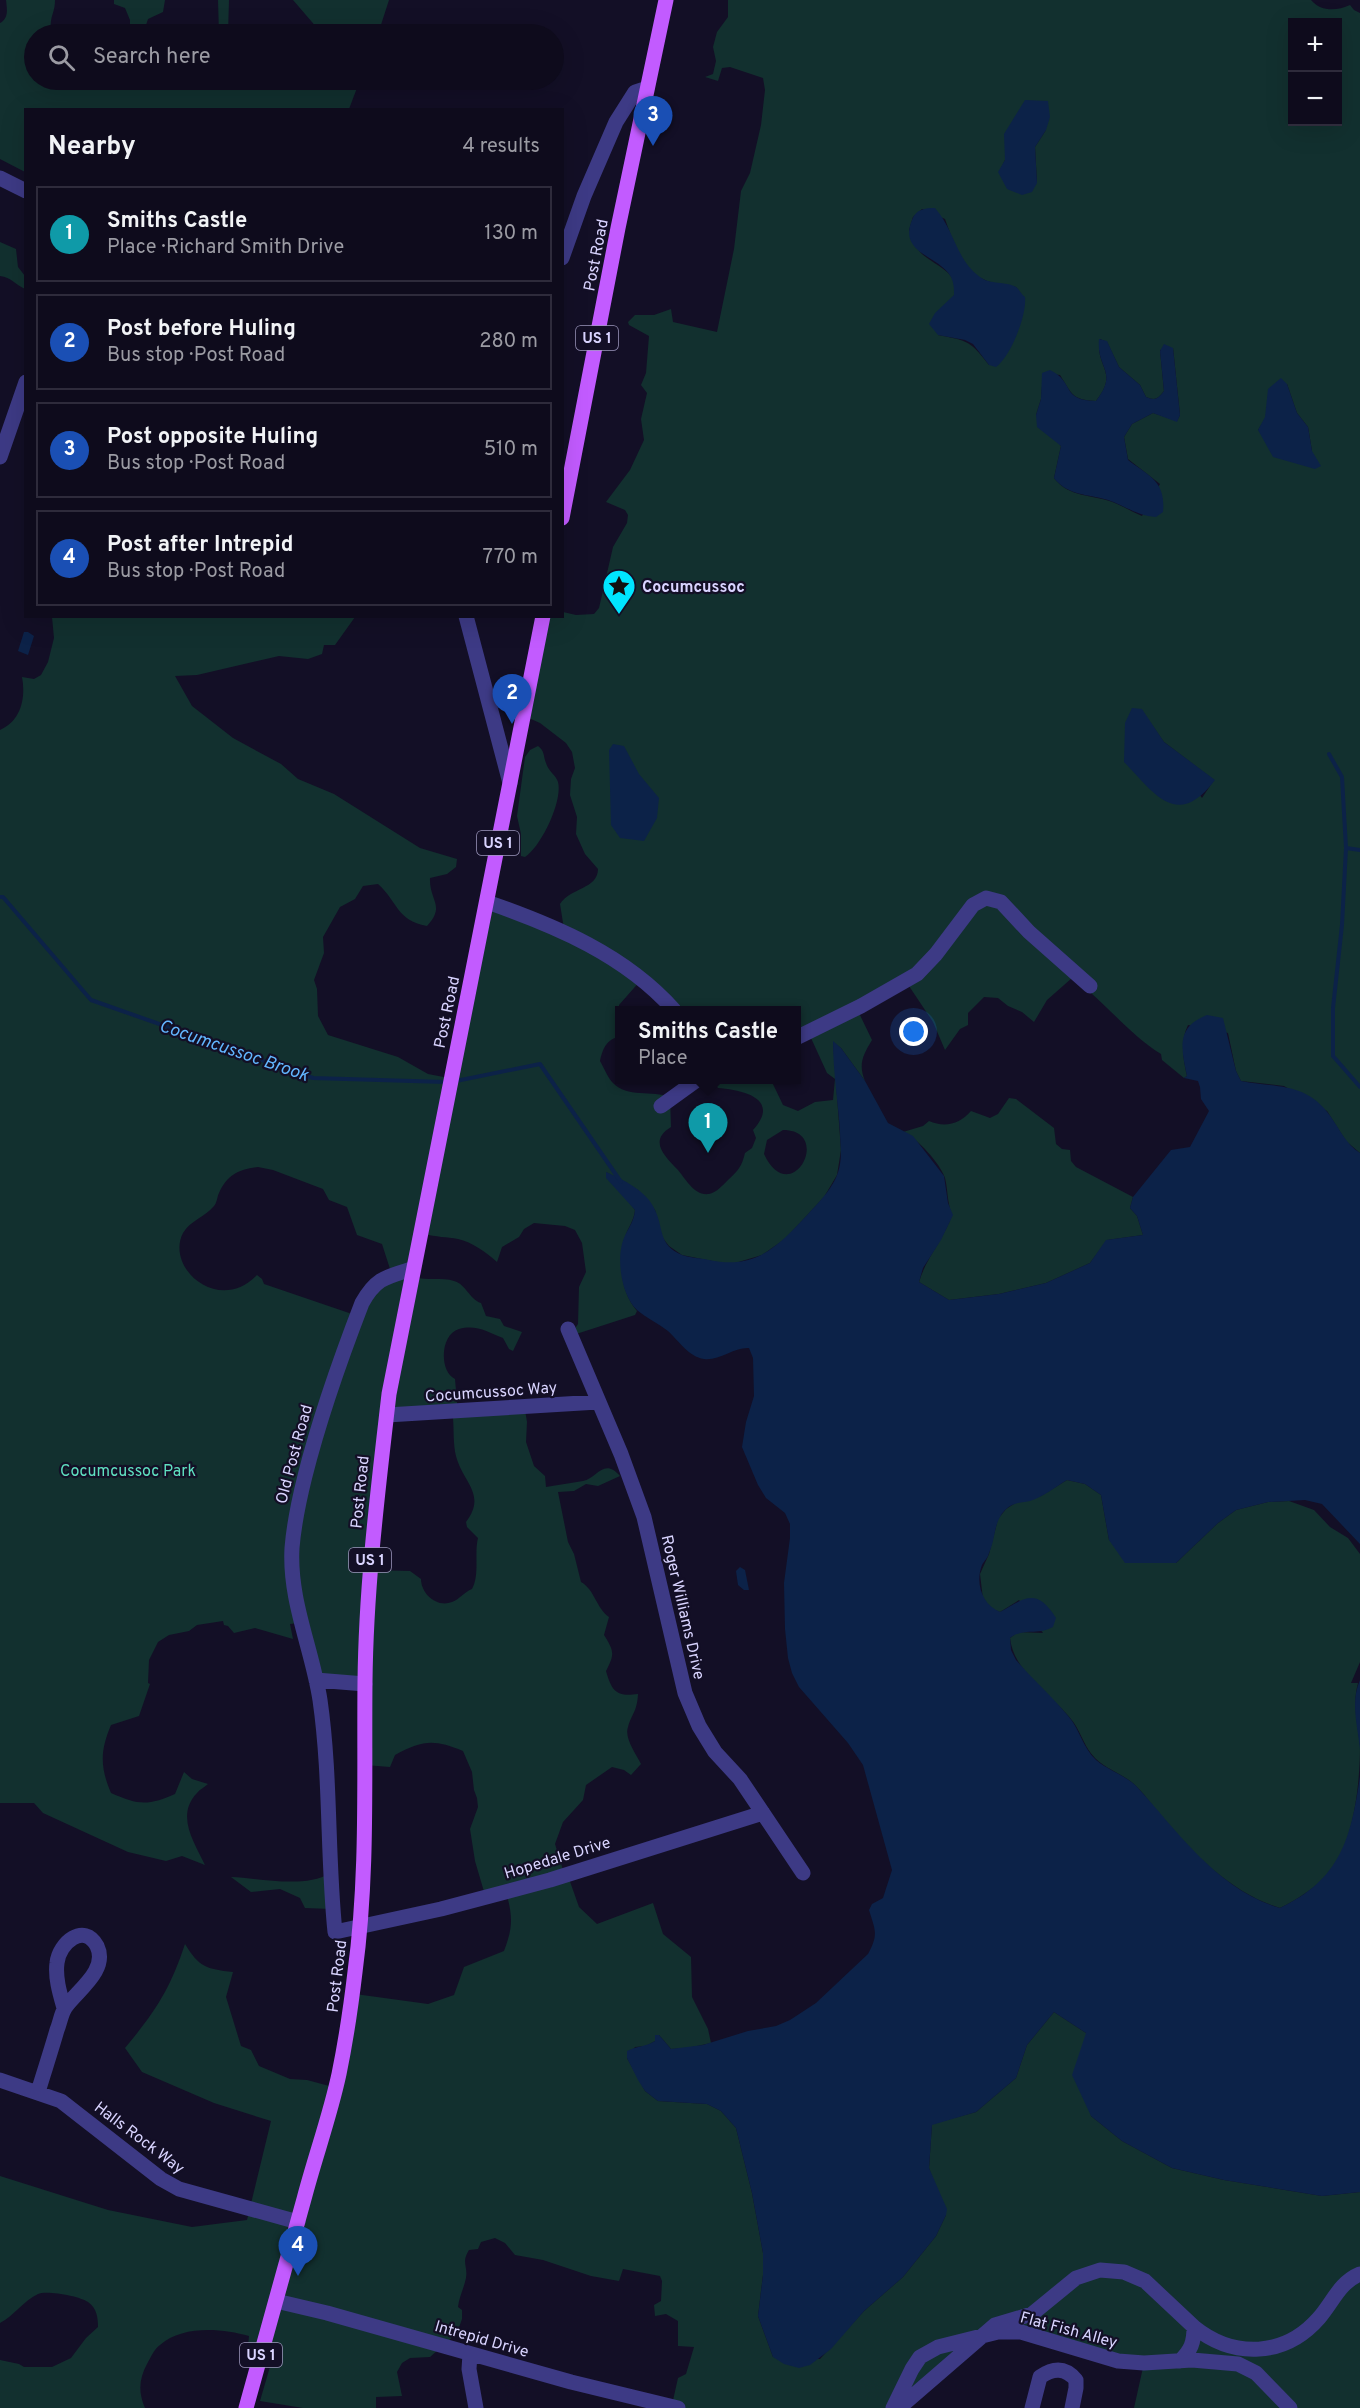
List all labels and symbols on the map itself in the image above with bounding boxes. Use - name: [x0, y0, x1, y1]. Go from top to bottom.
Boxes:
- pin: 3: [634, 96, 672, 146]
- street label: Post Road: [580, 218, 614, 293]
- road number: US 1: [576, 326, 618, 350]
- place icon: Cocumcussoc: [601, 568, 637, 615]
- place label: Cocumcussoc: [642, 578, 745, 598]
- pin: 2: [492, 674, 532, 724]
- road number: US 1: [477, 831, 519, 855]
- street label: Post Road: [431, 975, 465, 1050]
- water label: Cocumcussoc Brook: [156, 1015, 312, 1088]
- your location: [899, 1017, 928, 1046]
- pin: 1: [688, 1104, 728, 1153]
- street label: Cocumcussoc Way: [424, 1378, 558, 1408]
- street label: Old Post Road: [272, 1403, 318, 1506]
- street label: Post Road: [347, 1455, 375, 1530]
- park label: Cocumcussoc Park: [60, 1462, 196, 1482]
- street label: Roger Williams Drive: [656, 1533, 708, 1682]
- road number: US 1: [349, 1548, 391, 1572]
- street label: Hopedale Drive: [502, 1833, 613, 1885]
- street label: Post Road: [324, 1939, 352, 2014]
- street label: Halls Rock Way: [90, 2098, 188, 2179]
- pin: 4: [278, 2226, 318, 2276]
- street label: Flat Fish Alley: [1018, 2308, 1119, 2354]
- street label: Intrepid Drive: [432, 2317, 531, 2363]
- road number: US 1: [240, 2343, 282, 2367]

